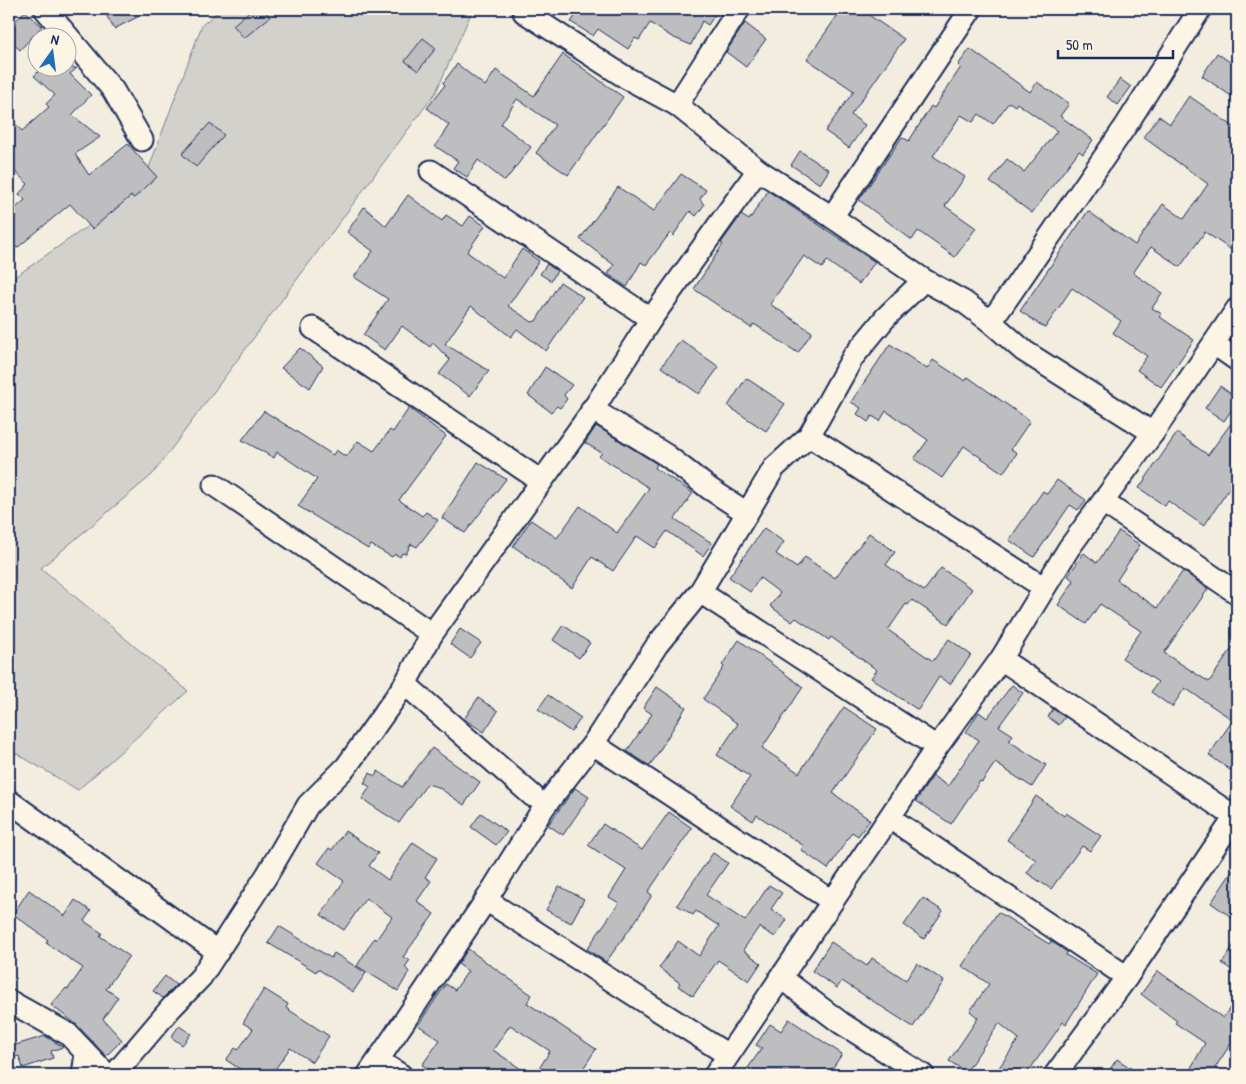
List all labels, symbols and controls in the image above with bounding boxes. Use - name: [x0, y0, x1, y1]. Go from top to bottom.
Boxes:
- north arrow: [28, 28, 78, 78]
- scale bar: [1058, 28, 1174, 60]
- text: N: [49, 29, 62, 49]
- text: 50 m: [1066, 34, 1093, 55]

